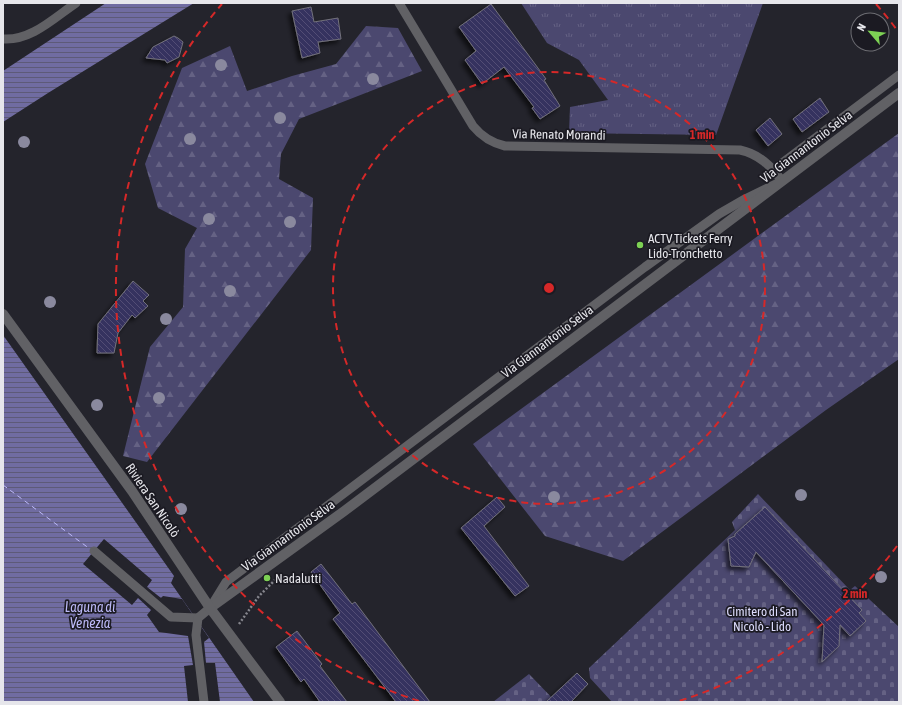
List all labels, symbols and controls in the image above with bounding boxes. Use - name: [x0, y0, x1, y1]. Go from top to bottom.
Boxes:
- north arrow: [850, 12, 890, 52]
- text: N: [854, 22, 868, 33]
- street label: Via Giannantonio Selva: [757, 107, 855, 186]
- street label: Via Renato Morandi: [512, 126, 606, 143]
- text: 1 min: [690, 128, 714, 142]
- place label: ACTV Tickets Ferry Lido-Tronchetto: [648, 231, 733, 261]
- marker: ACTV Tickets Ferry Lido-Tronchetto: [635, 240, 645, 250]
- centre of rings: [542, 281, 556, 295]
- street label: Via Giannantonio Selva: [498, 302, 596, 381]
- street label: Riviera San Nicolò: [122, 461, 183, 540]
- street label: Via Giannantonio Selva: [239, 497, 338, 574]
- place label: Nadalutti: [275, 571, 321, 586]
- marker: Nadalutti: [262, 573, 272, 583]
- text: 2 min: [843, 587, 867, 601]
- water label: Laguna di Venezia: [65, 599, 115, 631]
- park label: Cimitero di San Nicolò - Lido: [726, 604, 798, 634]

